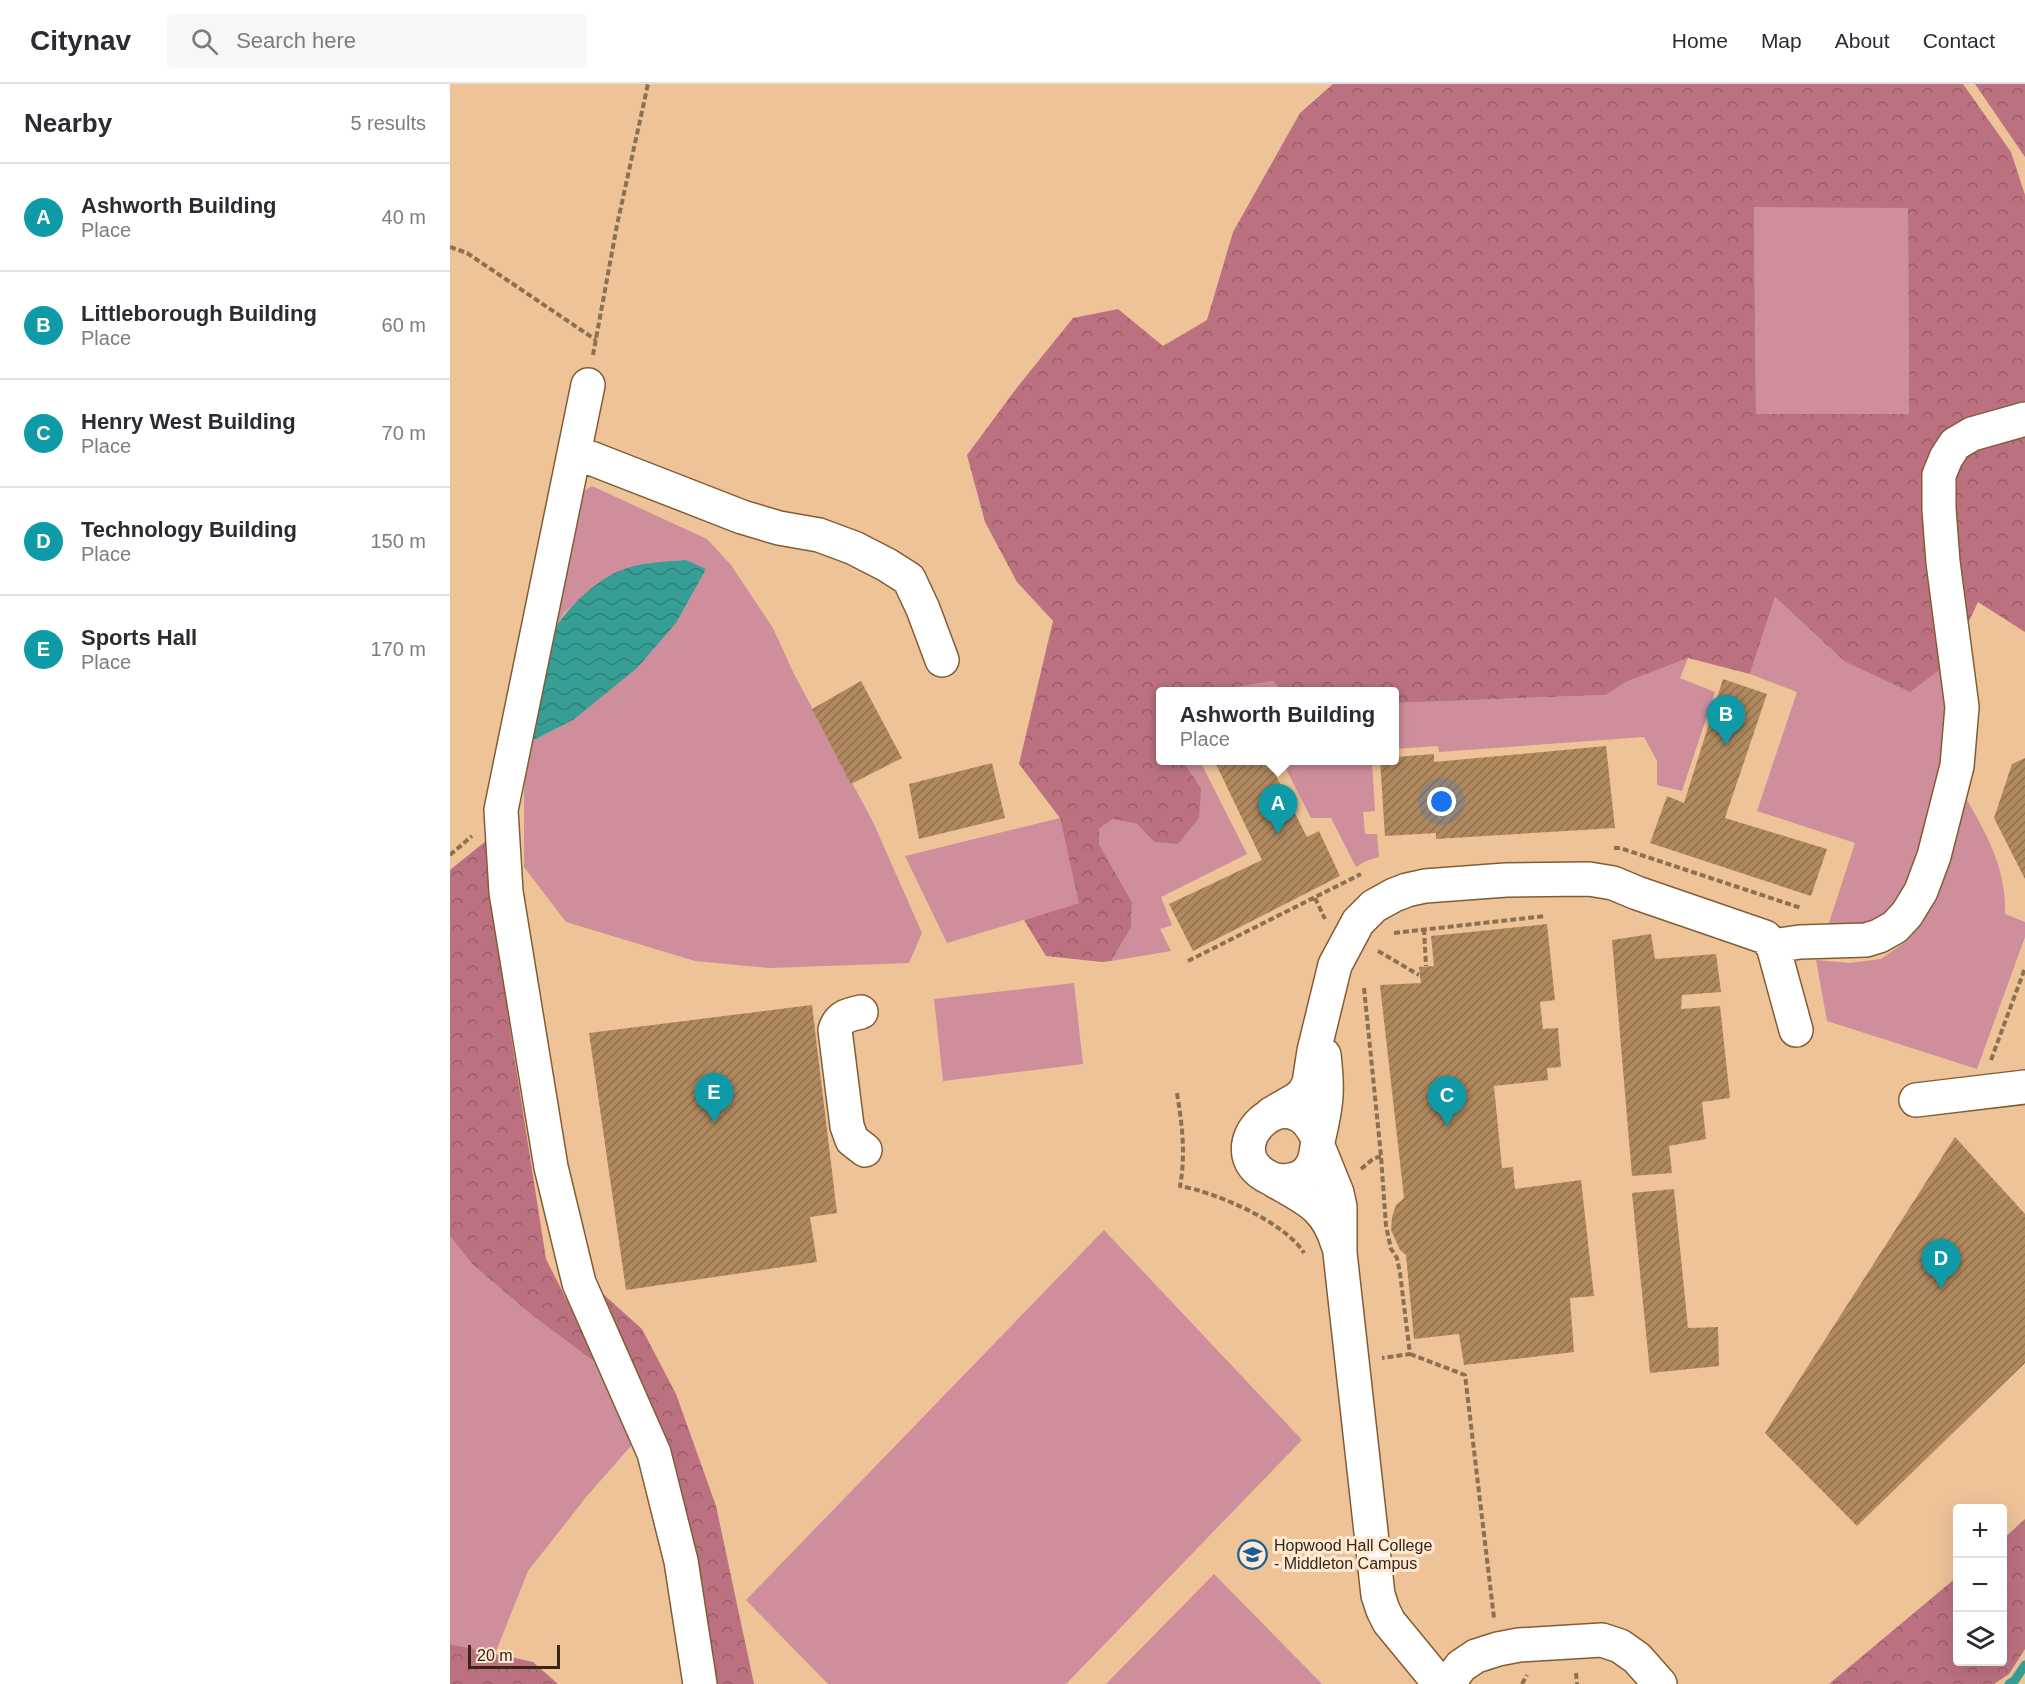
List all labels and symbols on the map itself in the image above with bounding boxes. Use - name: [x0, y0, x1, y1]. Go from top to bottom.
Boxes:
- pin: B: [1706, 696, 1746, 745]
- pin: A: [1258, 784, 1298, 834]
- your location: [1427, 787, 1456, 816]
- pin: E: [694, 1074, 734, 1123]
- pin: C: [1428, 1076, 1466, 1126]
- pin: D: [1922, 1240, 1960, 1289]
- place label: Hopwood Hall College - Middleton Campus: [1274, 1537, 1432, 1572]
- school or university icon: Hopwood Hall College - Middleton Campus: [1237, 1538, 1269, 1570]
- scale bar: [468, 1642, 560, 1670]

